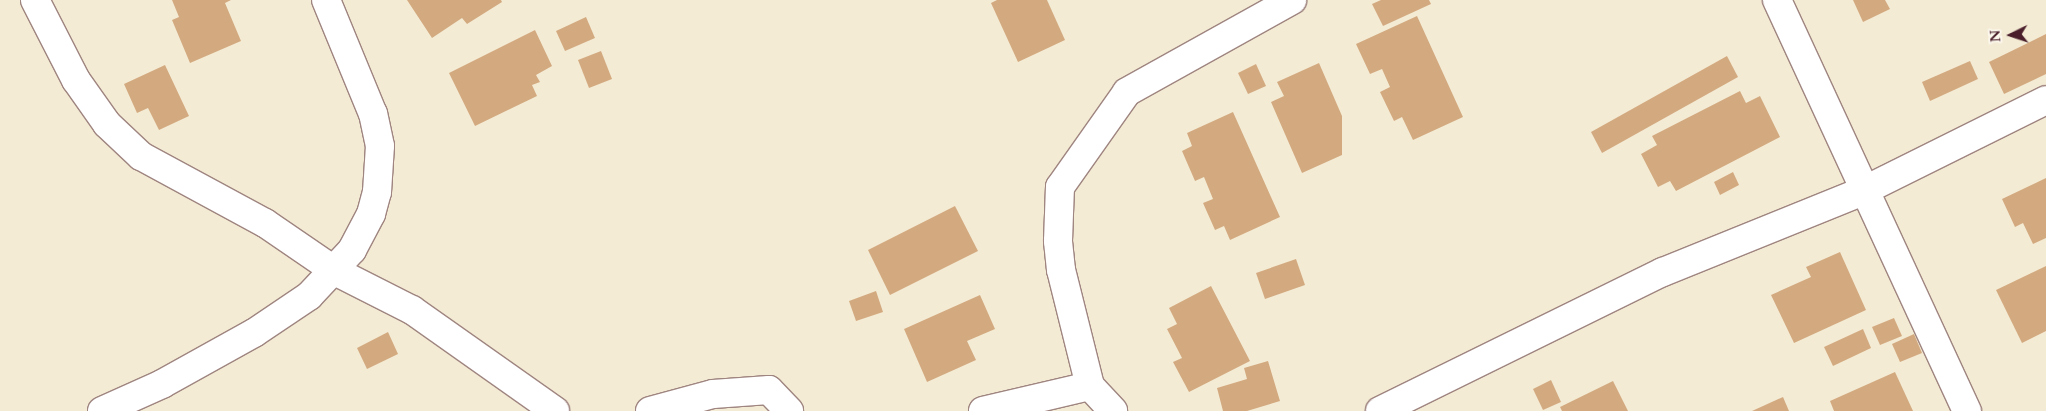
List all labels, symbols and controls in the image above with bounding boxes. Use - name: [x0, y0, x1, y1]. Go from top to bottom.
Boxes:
- north arrow: [1986, 10, 2036, 60]
- text: N: [1986, 29, 2005, 43]

